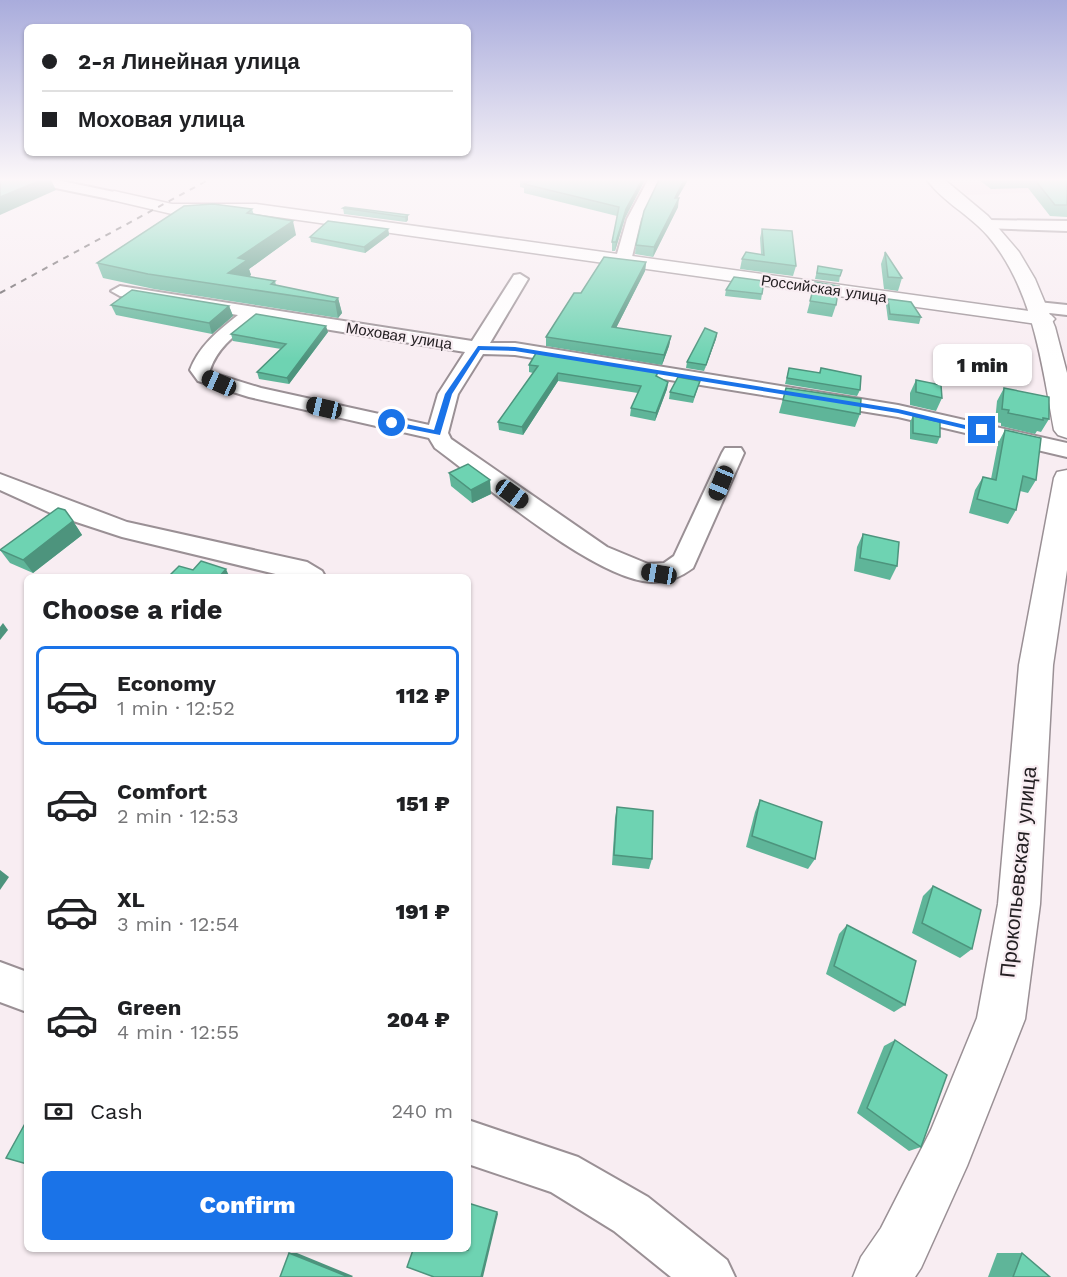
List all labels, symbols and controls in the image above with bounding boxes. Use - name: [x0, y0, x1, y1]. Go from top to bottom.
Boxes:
- text: 2-я Линейная улица: [78, 49, 300, 74]
- text: Моховая улица: [78, 107, 244, 132]
- street label: Российская улица: [760, 271, 889, 307]
- street label: Моховая улица: [345, 319, 454, 353]
- callout: 1 min: [932, 343, 1032, 385]
- text: 1 min: [957, 353, 1008, 377]
- car: [199, 367, 239, 399]
- car: [304, 395, 344, 421]
- route start: [378, 409, 405, 436]
- route end: [968, 416, 995, 443]
- car: [706, 463, 736, 503]
- car: [492, 476, 532, 512]
- car: [640, 562, 678, 586]
- text: Choose a ride: [42, 594, 222, 626]
- icon: car: [45, 669, 99, 723]
- text: Economy: [117, 671, 216, 696]
- text: 112 ₽: [396, 683, 450, 708]
- text: 1 min · 12:52: [117, 696, 235, 720]
- street label: Прокопьевская улица: [994, 765, 1042, 979]
- icon: car: [45, 777, 99, 831]
- text: Comfort: [117, 779, 207, 804]
- text: 151 ₽: [396, 791, 450, 816]
- text: 2 min · 12:53: [117, 804, 239, 828]
- icon: car: [45, 885, 99, 939]
- text: XL: [117, 887, 145, 912]
- text: 191 ₽: [396, 899, 450, 924]
- text: 3 min · 12:54: [117, 912, 239, 936]
- icon: car: [45, 993, 99, 1047]
- text: Green: [117, 995, 181, 1020]
- text: 204 ₽: [387, 1007, 450, 1032]
- text: 4 min · 12:55: [117, 1020, 239, 1044]
- icon: cash: [42, 1095, 75, 1128]
- text: Cash: [90, 1099, 143, 1124]
- text: 240 m: [391, 1099, 453, 1123]
- button: Confirm: [42, 1171, 453, 1240]

